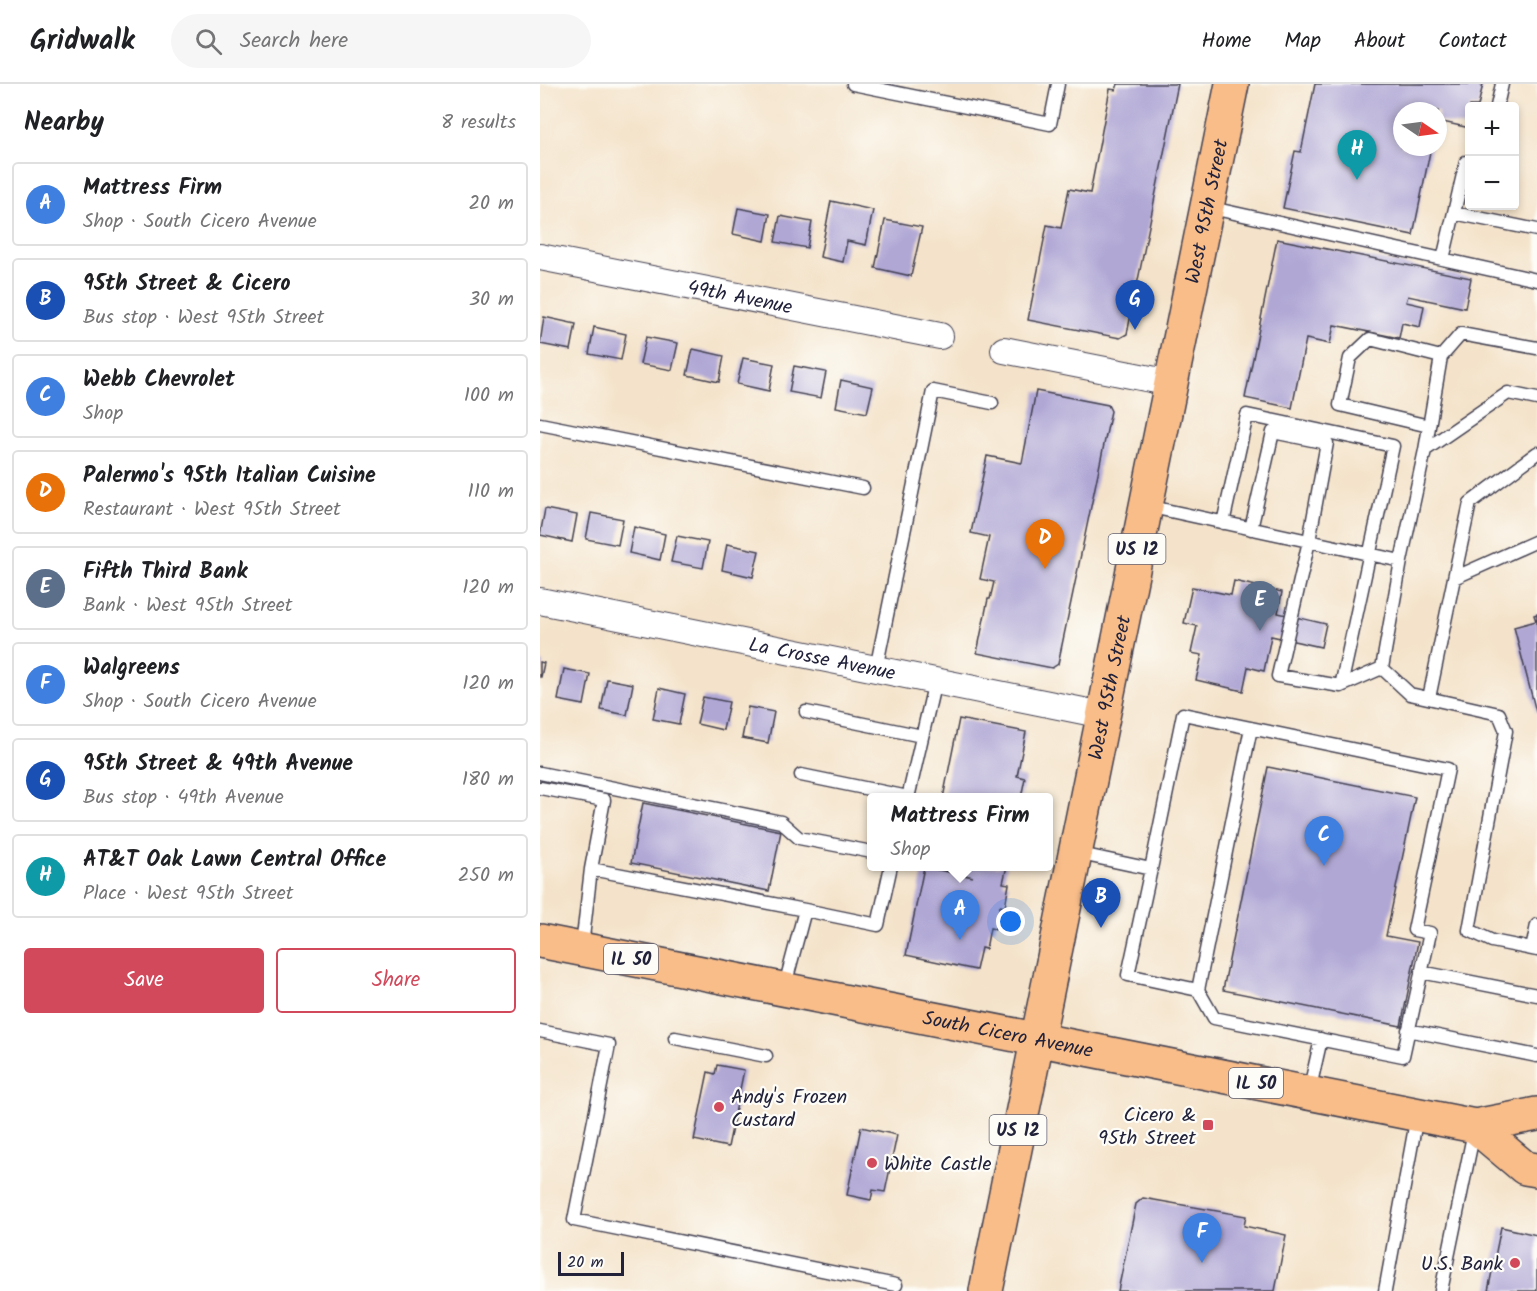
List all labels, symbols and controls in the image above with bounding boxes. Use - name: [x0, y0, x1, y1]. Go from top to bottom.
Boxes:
- search box: [171, 14, 591, 68]
- text: Gridwalk: [30, 19, 135, 64]
- text: Search here: [240, 24, 348, 59]
- icon: search: [192, 25, 225, 58]
- text: Home: [1202, 25, 1251, 58]
- text: Map: [1284, 25, 1321, 58]
- text: About: [1354, 25, 1405, 58]
- text: Contact: [1438, 25, 1507, 58]
- text: Nearby: [24, 102, 104, 144]
- north arrow: [1393, 102, 1447, 156]
- map controls: [1465, 102, 1519, 210]
- button: +: [1465, 102, 1519, 156]
- text: 8 results: [441, 107, 516, 139]
- pin: H: [1338, 130, 1376, 180]
- street label: West 95th Street: [1178, 136, 1238, 287]
- button: −: [1465, 156, 1519, 210]
- text: Mattress Firm: [83, 171, 222, 206]
- text: A: [39, 188, 52, 220]
- text: 20 m: [468, 188, 514, 220]
- text: Shop · South Cicero Avenue: [83, 206, 317, 238]
- text: 95th Street & Cicero: [83, 267, 290, 302]
- street label: 49th Avenue: [685, 272, 795, 324]
- pin: G: [1116, 280, 1154, 330]
- text: B: [39, 284, 52, 316]
- text: 30 m: [469, 284, 514, 316]
- text: Bus stop · West 95th Street: [83, 302, 324, 334]
- text: Webb Chevrolet: [83, 363, 235, 398]
- text: C: [39, 380, 52, 412]
- text: 100 m: [464, 380, 514, 412]
- text: Shop: [83, 398, 123, 430]
- text: Palermo's 95th Italian Cuisine: [83, 459, 376, 494]
- text: D: [39, 476, 52, 508]
- text: 110 m: [468, 476, 514, 508]
- text: Restaurant · West 95th Street: [83, 494, 341, 526]
- pin: D: [1026, 520, 1064, 569]
- road number: US 12: [1108, 534, 1166, 564]
- text: Fifth Third Bank: [83, 555, 247, 590]
- text: E: [40, 572, 51, 604]
- text: 120 m: [462, 572, 514, 604]
- pin: E: [1240, 582, 1280, 631]
- text: Bank · West 95th Street: [83, 590, 293, 622]
- street label: West 95th Street: [1081, 612, 1141, 763]
- street label: La Crosse Avenue: [746, 630, 898, 691]
- text: Walgreens: [83, 651, 180, 686]
- text: F: [40, 668, 51, 700]
- text: 120 m: [462, 668, 514, 700]
- text: Shop · South Cicero Avenue: [83, 686, 317, 718]
- text: 95th Street & 49th Avenue: [83, 747, 353, 782]
- text: G: [40, 764, 51, 796]
- text: 180 m: [462, 764, 514, 796]
- text: Bus stop · 49th Avenue: [83, 782, 284, 814]
- popup: [867, 793, 1053, 871]
- text: Mattress Firm: [890, 799, 1030, 834]
- pin: C: [1304, 816, 1344, 866]
- text: Shop: [890, 834, 930, 866]
- text: AT&T Oak Lawn Central Office: [83, 843, 386, 878]
- text: H: [39, 860, 52, 892]
- text: 250 m: [458, 860, 514, 892]
- text: Place · West 95th Street: [83, 878, 293, 910]
- pin: B: [1082, 878, 1120, 928]
- pin: A: [940, 890, 980, 940]
- your location: [996, 907, 1025, 936]
- road number: IL 50: [604, 944, 658, 974]
- button: Save: [24, 948, 264, 1013]
- button: Share: [276, 948, 516, 1013]
- street label: South Cicero Avenue: [920, 1003, 1096, 1068]
- road number: IL 50: [1229, 1068, 1283, 1098]
- place label: Andy's Frozen Custard: [731, 1082, 847, 1137]
- marker: Andy's Frozen Custard: [712, 1100, 726, 1114]
- place label: Cicero & 95th Street: [1098, 1100, 1196, 1155]
- road number: US 12: [990, 1115, 1046, 1145]
- marker: Cicero & 95th Street: [1201, 1118, 1215, 1132]
- place label: White Castle: [884, 1149, 991, 1181]
- marker: White Castle: [865, 1156, 879, 1170]
- pin: F: [1182, 1214, 1222, 1263]
- scale bar: [558, 1249, 624, 1276]
- place label: U.S. Bank: [1421, 1249, 1504, 1281]
- text: 20 m: [567, 1250, 603, 1275]
- marker: U.S. Bank: [1508, 1256, 1522, 1270]

